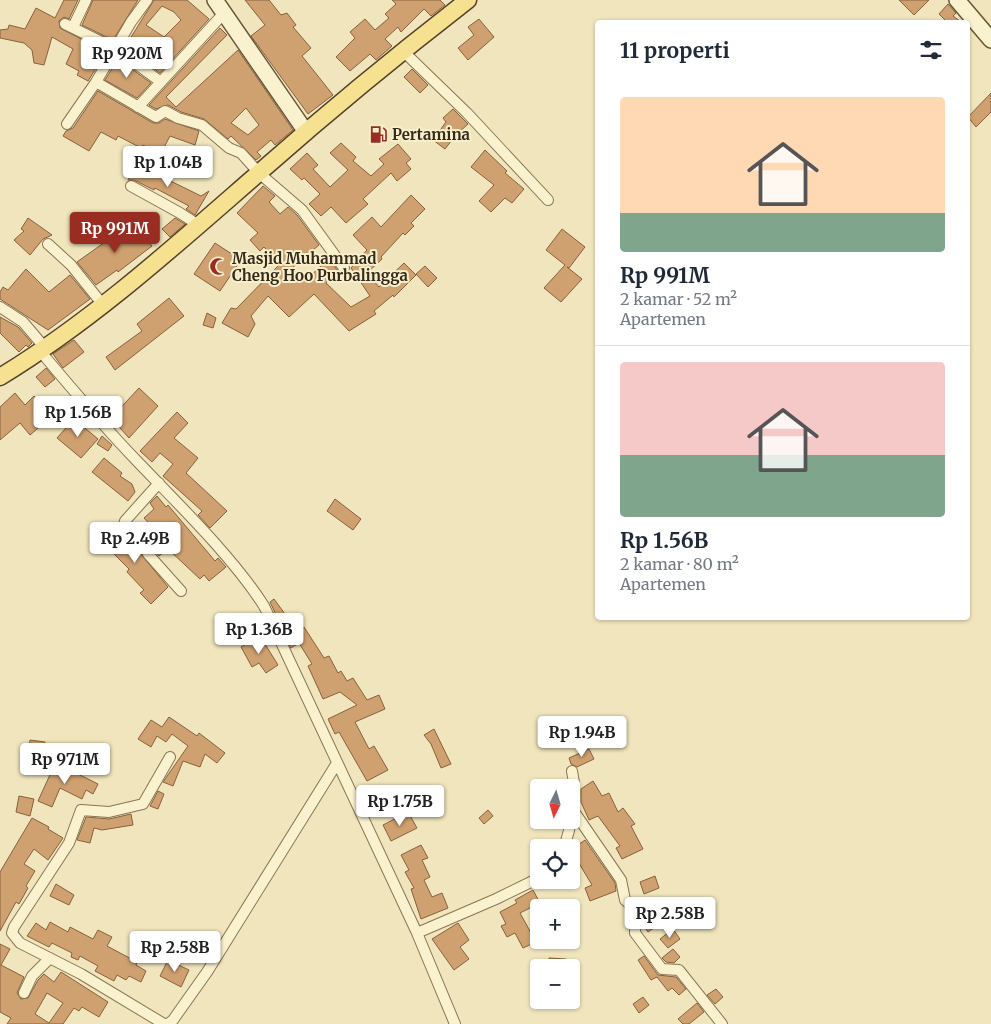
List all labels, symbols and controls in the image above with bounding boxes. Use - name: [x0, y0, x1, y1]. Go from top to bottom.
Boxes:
- pin: Rp 920M: [81, 36, 173, 79]
- icon: filters: [917, 36, 945, 64]
- text: 11 properti: [620, 37, 730, 64]
- text: Rp 920M: [92, 43, 162, 63]
- fuel station icon: Pertamina: [368, 124, 388, 144]
- place label: Pertamina: [392, 125, 471, 144]
- icon: home: [738, 129, 828, 219]
- pin: Rp 1.04B: [116, 146, 220, 188]
- text: Rp 1.04B: [134, 152, 202, 172]
- pin: Rp 991M: [69, 212, 161, 254]
- text: Rp 991M: [81, 218, 149, 238]
- place label: Masjid Muhammad Cheng Hoo Purbalingga: [232, 249, 409, 285]
- mosque icon: Masjid Muhammad Cheng Hoo Purbalingga: [208, 257, 228, 277]
- text: Rp 991M: [620, 262, 710, 289]
- text: 2 kamar · 52 m²: [620, 289, 737, 309]
- text: Apartemen: [620, 309, 706, 329]
- icon: home: [738, 395, 828, 485]
- pin: Rp 1.56B: [26, 396, 130, 438]
- text: Rp 1.56B: [44, 402, 112, 422]
- pin: Rp 2.49B: [83, 522, 187, 564]
- text: Rp 1.56B: [620, 527, 708, 554]
- text: Rp 2.49B: [101, 528, 169, 548]
- text: 2 kamar · 80 m²: [620, 554, 739, 574]
- text: Apartemen: [620, 574, 706, 594]
- pin: Rp 1.36B: [207, 612, 311, 655]
- text: Rp 1.36B: [225, 619, 293, 639]
- pin: Rp 1.94B: [530, 716, 634, 758]
- text: Rp 1.94B: [549, 722, 615, 742]
- pin: Rp 971M: [19, 742, 111, 785]
- text: Rp 971M: [31, 749, 99, 769]
- north arrow: [530, 779, 580, 829]
- map controls: [530, 779, 580, 1009]
- pin: Rp 1.75B: [348, 784, 452, 827]
- text: Rp 1.75B: [367, 791, 433, 811]
- button: locate: [530, 839, 580, 889]
- pin: Rp 2.58B: [618, 896, 722, 939]
- button: +: [530, 899, 580, 949]
- text: Rp 2.58B: [636, 903, 704, 923]
- pin: Rp 2.58B: [123, 930, 227, 973]
- text: Rp 2.58B: [141, 937, 209, 957]
- button: −: [530, 959, 580, 1009]

